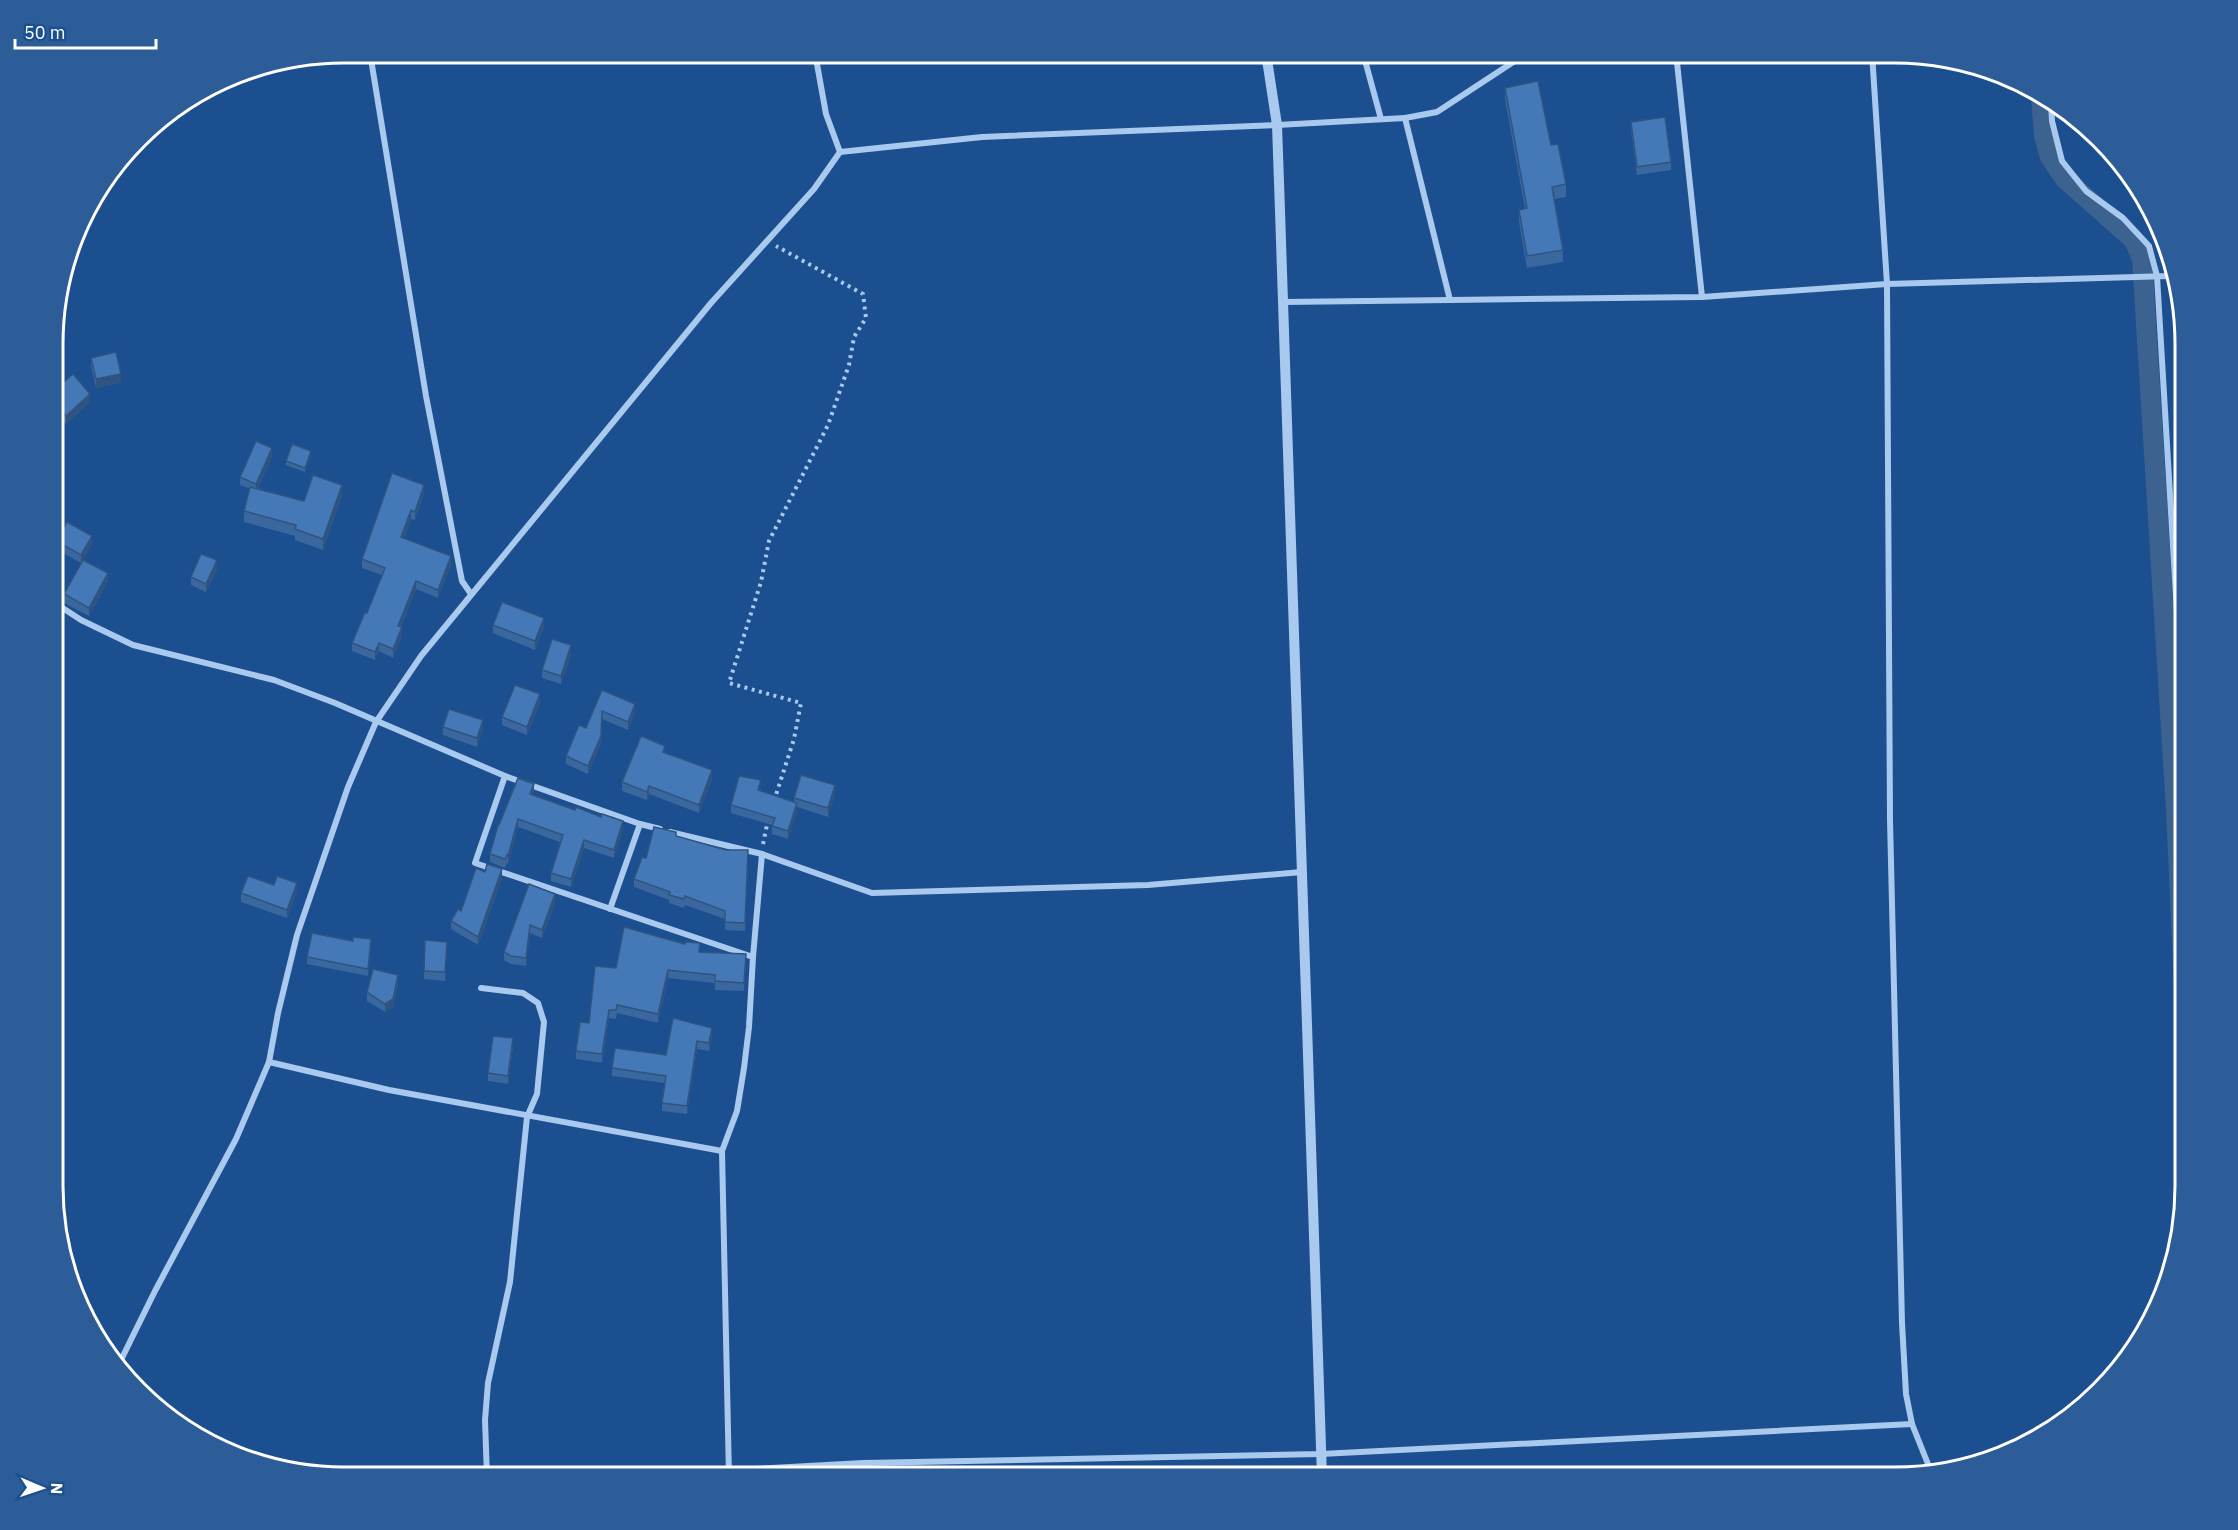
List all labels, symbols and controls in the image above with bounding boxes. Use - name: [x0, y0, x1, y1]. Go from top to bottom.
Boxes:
- scale bar: [15, 12, 156, 50]
- text: 50 m: [24, 21, 66, 44]
- north arrow: [12, 1458, 72, 1518]
- text: N: [47, 1482, 67, 1495]

